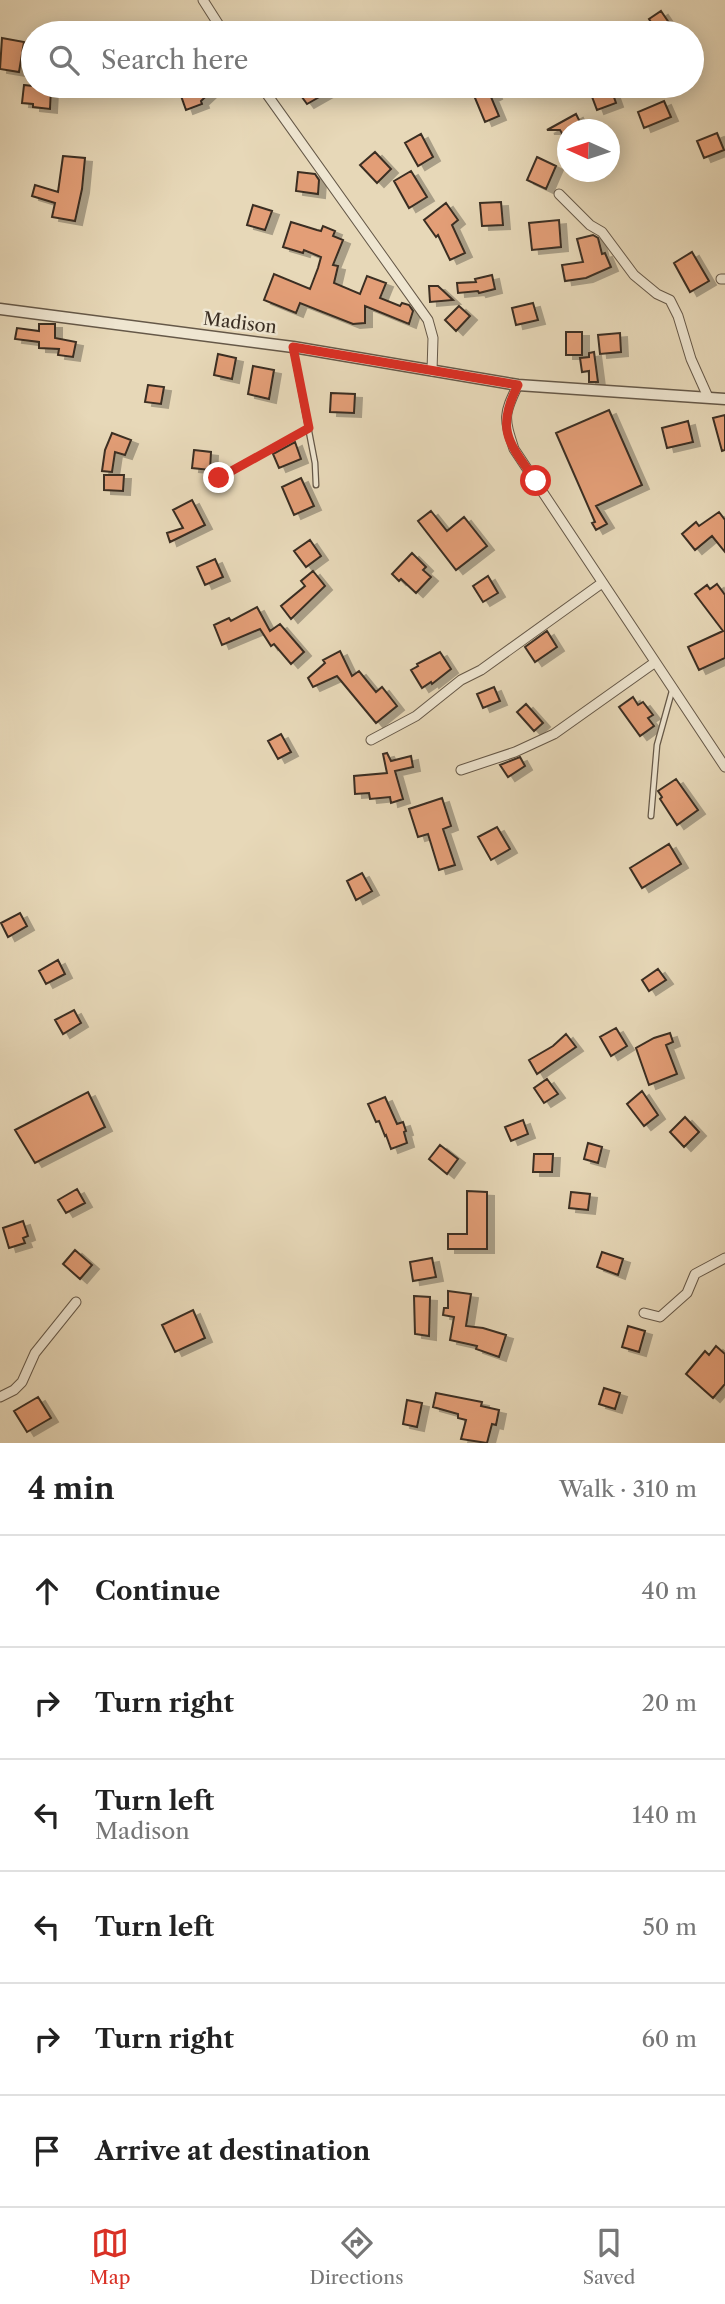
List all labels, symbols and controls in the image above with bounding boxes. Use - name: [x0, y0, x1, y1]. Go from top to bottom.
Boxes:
- search box: [21, 21, 704, 98]
- icon: search: [45, 41, 83, 79]
- text: Search here: [101, 44, 248, 76]
- north arrow: [557, 119, 620, 182]
- street label: Madison: [202, 308, 278, 338]
- route end: [203, 462, 234, 493]
- route start: [520, 465, 551, 496]
- text: 4 min: [28, 1470, 114, 1507]
- text: Walk · 310 m: [559, 1475, 697, 1503]
- icon: ahead: [28, 1572, 66, 1610]
- text: Continue: [95, 1575, 220, 1607]
- text: 40 m: [642, 1577, 697, 1605]
- icon: right: [28, 1684, 66, 1722]
- text: Turn right: [95, 1687, 234, 1719]
- text: 20 m: [642, 1689, 697, 1717]
- text: Turn left: [95, 1785, 214, 1817]
- icon: left: [28, 1796, 66, 1834]
- text: 140 m: [632, 1801, 697, 1829]
- text: Madison: [95, 1817, 190, 1845]
- icon: left: [28, 1908, 66, 1946]
- text: Turn left: [95, 1911, 214, 1943]
- text: 50 m: [642, 1913, 697, 1941]
- icon: right: [28, 2020, 66, 2058]
- text: Turn right: [95, 2023, 234, 2055]
- text: 60 m: [641, 2025, 697, 2053]
- icon: arrive: [28, 2132, 66, 2170]
- text: Arrive at destination: [95, 2135, 370, 2167]
- tab: Map: [90, 2224, 130, 2289]
- tab: Directions: [310, 2224, 403, 2289]
- tab: Saved: [583, 2224, 635, 2289]

